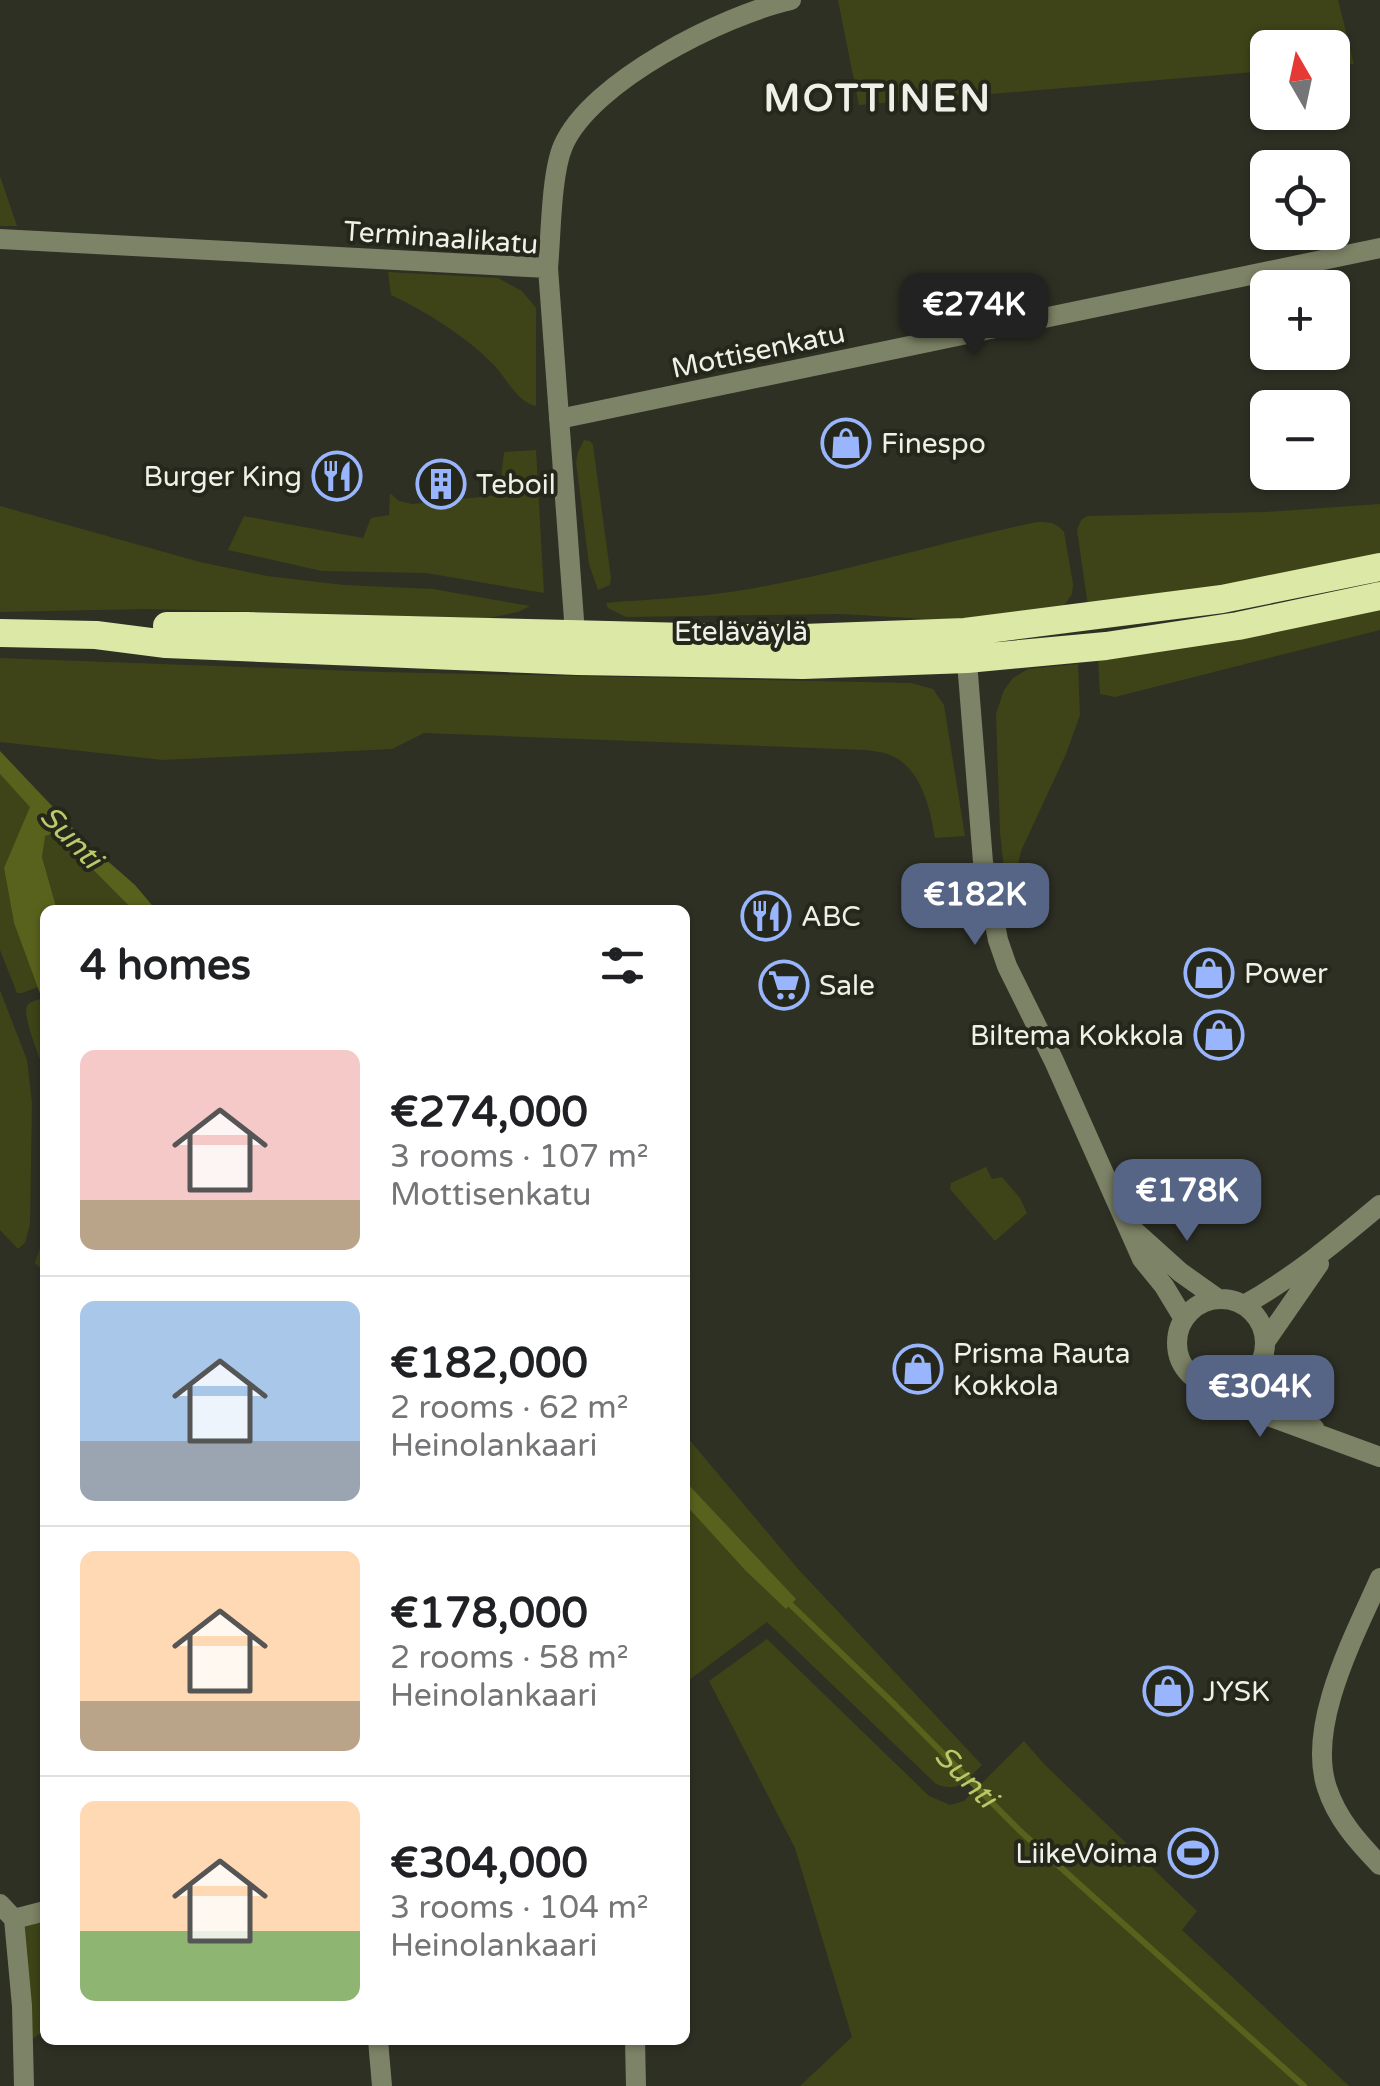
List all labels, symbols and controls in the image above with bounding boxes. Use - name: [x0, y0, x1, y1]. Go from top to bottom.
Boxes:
- north arrow: [1250, 30, 1350, 130]
- map controls: [1250, 30, 1350, 490]
- district label: MOTTINEN: [764, 76, 992, 122]
- button: locate: [1250, 150, 1350, 250]
- street label: Terminaalikatu: [342, 214, 539, 262]
- button: +: [1250, 270, 1350, 370]
- pin: €274K: [904, 273, 1044, 358]
- text: €274K: [922, 286, 1026, 324]
- street label: Mottisenkatu: [668, 316, 848, 386]
- button: −: [1250, 390, 1350, 490]
- shop icon: Finespo: [820, 417, 872, 469]
- place label: Finespo: [881, 427, 986, 461]
- restaurant icon: Burger King: [311, 450, 363, 502]
- building icon: Teboil: [415, 458, 467, 510]
- place label: Burger King: [143, 460, 302, 494]
- place label: Teboil: [476, 468, 556, 502]
- street label: Eteläväylä: [674, 615, 808, 649]
- water label: Sunti: [32, 798, 112, 879]
- pin: €182K: [905, 863, 1045, 948]
- text: €182K: [923, 876, 1027, 914]
- restaurant icon: ABC: [740, 890, 792, 942]
- place label: ABC: [801, 900, 861, 934]
- icon: filters: [595, 938, 650, 993]
- text: 4 homes: [80, 940, 251, 991]
- shop icon: Power: [1183, 947, 1235, 999]
- place label: Power: [1244, 957, 1328, 991]
- supermarket icon: Sale: [758, 959, 810, 1011]
- place label: Sale: [819, 969, 875, 1003]
- shop icon: Biltema Kokkola: [1193, 1009, 1245, 1061]
- place label: Biltema Kokkola: [970, 1019, 1184, 1053]
- text: €274,000: [390, 1087, 588, 1138]
- icon: home: [160, 1090, 280, 1210]
- text: 3 rooms · 107 m²: [390, 1138, 649, 1176]
- pin: €178K: [1117, 1159, 1257, 1244]
- text: €178K: [1135, 1172, 1239, 1210]
- text: Mottisenkatu: [390, 1176, 592, 1214]
- place label: Prisma Rauta Kokkola: [953, 1337, 1131, 1403]
- text: €182,000: [390, 1338, 588, 1389]
- icon: home: [160, 1341, 280, 1461]
- shop icon: Prisma Rauta Kokkola: [892, 1343, 944, 1395]
- pin: €304K: [1190, 1355, 1330, 1440]
- text: €304K: [1208, 1368, 1312, 1406]
- text: 2 rooms · 62 m²: [390, 1389, 629, 1427]
- text: Heinolankaari: [390, 1427, 598, 1465]
- text: €178,000: [390, 1588, 588, 1639]
- icon: home: [160, 1591, 280, 1711]
- text: 2 rooms · 58 m²: [390, 1639, 629, 1677]
- shop icon: JYSK: [1142, 1665, 1194, 1717]
- place label: JYSK: [1203, 1675, 1270, 1709]
- text: Heinolankaari: [390, 1677, 598, 1715]
- water label: Sunti: [927, 1738, 1007, 1818]
- sports icon: LiikeVoima: [1167, 1827, 1219, 1879]
- place label: LiikeVoima: [1015, 1837, 1158, 1871]
- text: €304,000: [390, 1838, 588, 1889]
- icon: home: [160, 1841, 280, 1961]
- text: 3 rooms · 104 m²: [390, 1889, 649, 1927]
- text: Heinolankaari: [390, 1927, 598, 1965]

